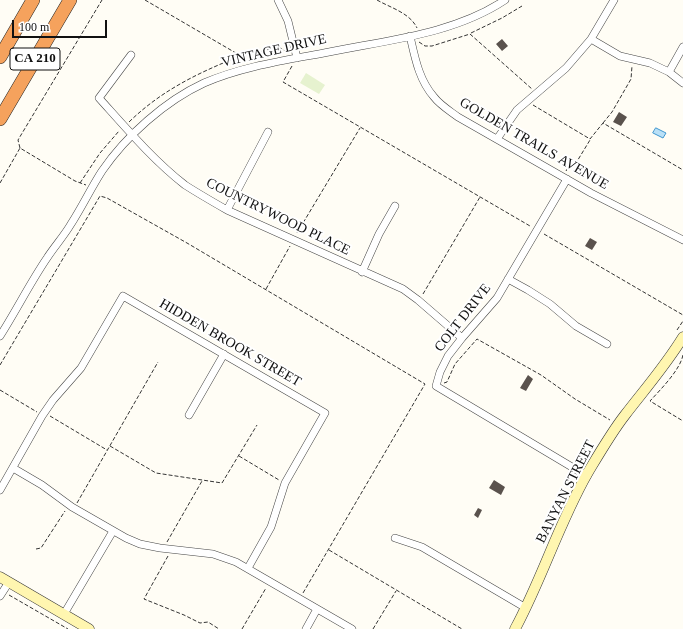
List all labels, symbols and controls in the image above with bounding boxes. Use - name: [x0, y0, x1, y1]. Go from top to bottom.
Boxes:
- scale bar: [14, 12, 109, 38]
- text: 100 m: [19, 20, 49, 34]
- street label: VINTAGE DRIVE: [220, 31, 328, 71]
- road number: CA 210: [10, 48, 60, 70]
- street label: GOLDEN TRAILS AVENUE: [456, 94, 612, 194]
- street label: COUNTRYWOOD PLACE: [203, 175, 353, 259]
- street label: COLT DRIVE: [431, 281, 495, 355]
- street label: HIDDEN BROOK STREET: [156, 295, 304, 391]
- street label: BANYAN STREET: [533, 438, 599, 546]

